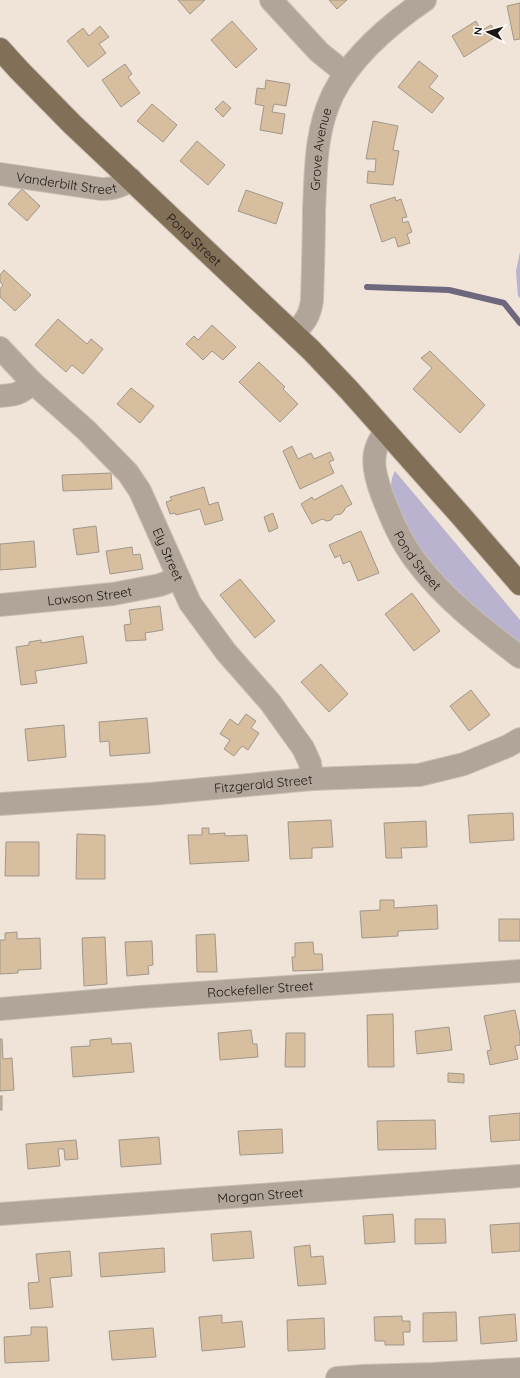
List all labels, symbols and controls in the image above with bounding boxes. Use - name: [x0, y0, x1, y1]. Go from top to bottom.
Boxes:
- north arrow: [468, 12, 508, 52]
- text: N: [471, 26, 485, 36]
- street label: Grove Avenue: [307, 105, 335, 191]
- street label: Vanderbilt Street: [15, 168, 118, 197]
- street label: Pond Street: [163, 210, 225, 269]
- street label: Ely Street: [149, 525, 187, 583]
- street label: Pond Street: [391, 528, 445, 594]
- street label: Lawson Street: [46, 583, 133, 608]
- street label: Fitzgerald Street: [213, 771, 313, 796]
- street label: Rockefeller Street: [207, 977, 314, 1000]
- street label: Morgan Street: [217, 1184, 304, 1206]

